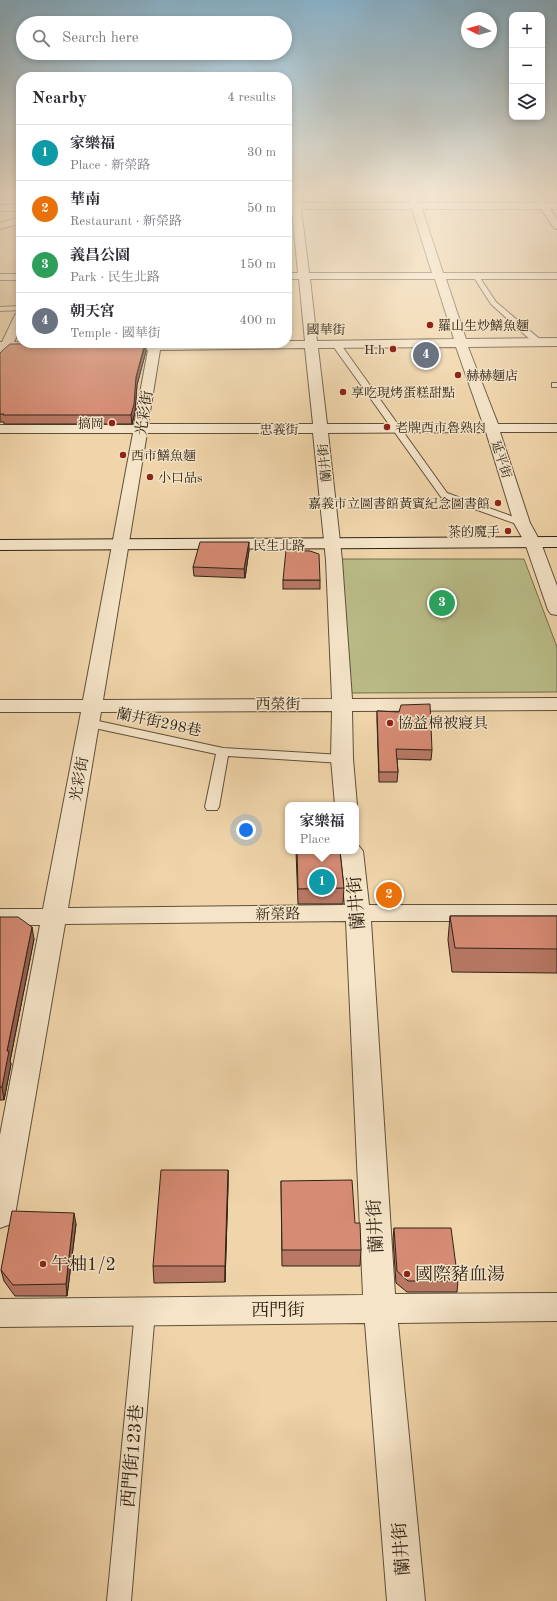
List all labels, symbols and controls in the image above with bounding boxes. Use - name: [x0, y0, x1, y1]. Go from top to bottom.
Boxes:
- north arrow: [461, 12, 497, 48]
- map controls: [509, 12, 545, 120]
- button: +: [509, 12, 545, 48]
- search box: [16, 16, 292, 60]
- icon: search: [30, 27, 52, 49]
- text: Search here: [62, 31, 139, 46]
- button: −: [509, 48, 545, 84]
- button: layers: [509, 84, 545, 120]
- text: Nearby: [32, 90, 87, 107]
- text: 4 results: [227, 91, 276, 104]
- text: 家樂福: [70, 137, 115, 152]
- text: 1: [41, 146, 49, 159]
- text: 30 m: [247, 146, 276, 159]
- text: Place · 新榮路: [70, 159, 150, 172]
- text: 華南: [70, 193, 100, 208]
- text: 2: [41, 202, 49, 215]
- text: 50 m: [247, 202, 276, 215]
- text: Restaurant · 新榮路: [70, 215, 182, 228]
- text: 義昌公園: [70, 249, 130, 264]
- text: 3: [41, 258, 49, 271]
- text: 150 m: [239, 258, 276, 271]
- text: Park · 民生北路: [70, 271, 160, 284]
- text: 朝天宮: [70, 305, 115, 320]
- text: 4: [41, 314, 49, 327]
- text: 400 m: [239, 314, 276, 327]
- place label: 羅山生炒鱔魚麵: [438, 318, 529, 333]
- marker: 羅山生炒鱔魚麵: [425, 320, 435, 330]
- street label: 國華街: [306, 323, 346, 337]
- text: Temple · 國華街: [70, 327, 161, 340]
- pin: 4: [413, 340, 439, 370]
- place label: H.h: [364, 344, 385, 357]
- marker: H.h: [388, 344, 398, 354]
- place label: 赫赫麵店: [466, 369, 518, 383]
- marker: 赫赫麵店: [453, 370, 463, 380]
- place label: 享吃現烤蛋糕甜點: [351, 385, 455, 400]
- marker: 享吃現烤蛋糕甜點: [338, 387, 348, 397]
- street label: 光彩街: [133, 390, 156, 437]
- place label: 搞岡: [78, 417, 104, 431]
- marker: 搞岡: [107, 418, 117, 428]
- place label: 老牌西市魯熟肉: [395, 420, 486, 435]
- marker: 老牌西市魯熟肉: [382, 422, 392, 432]
- street label: 忠義街: [259, 423, 299, 437]
- street label: 延平街: [488, 439, 514, 480]
- street label: 蘭井街: [316, 443, 334, 483]
- place label: 西市鱔魚麵: [131, 449, 196, 463]
- marker: 西市鱔魚麵: [118, 450, 128, 460]
- place label: 小口品s: [158, 471, 203, 485]
- marker: 小口品s: [145, 472, 155, 482]
- place label: 嘉義市立圖書館黃賓紀念圖書館: [308, 496, 490, 511]
- marker: 嘉義市立圖書館黃賓紀念圖書館: [493, 498, 503, 508]
- place label: 茶的魔手: [448, 524, 500, 539]
- marker: 茶的魔手: [503, 526, 513, 536]
- street label: 民生北路: [253, 539, 305, 553]
- pin: 3: [429, 588, 455, 618]
- street label: 西榮街: [255, 696, 301, 713]
- street label: 蘭井街298巷: [115, 705, 203, 740]
- place label: 協益棉被寢具: [398, 715, 488, 732]
- marker: 協益棉被寢具: [385, 718, 395, 728]
- street label: 光彩街: [67, 755, 92, 803]
- popup: [285, 802, 359, 854]
- text: 家樂福: [299, 815, 345, 830]
- your location: [236, 820, 256, 840]
- text: Place: [299, 833, 330, 846]
- pin: 1: [309, 867, 335, 897]
- street label: 蘭井街: [344, 875, 368, 931]
- pin: 2: [376, 880, 402, 910]
- street label: 新榮路: [255, 906, 301, 923]
- street label: 蘭井街: [364, 1199, 386, 1253]
- place label: 午柚1/2: [51, 1254, 116, 1274]
- marker: 午柚1/2: [38, 1259, 48, 1269]
- place label: 國際豬血湯: [415, 1264, 505, 1284]
- marker: 國際豬血湯: [402, 1269, 412, 1279]
- street label: 西門街: [251, 1301, 305, 1320]
- street label: 西門街123巷: [118, 1404, 146, 1508]
- street label: 蘭井街: [389, 1521, 413, 1577]

